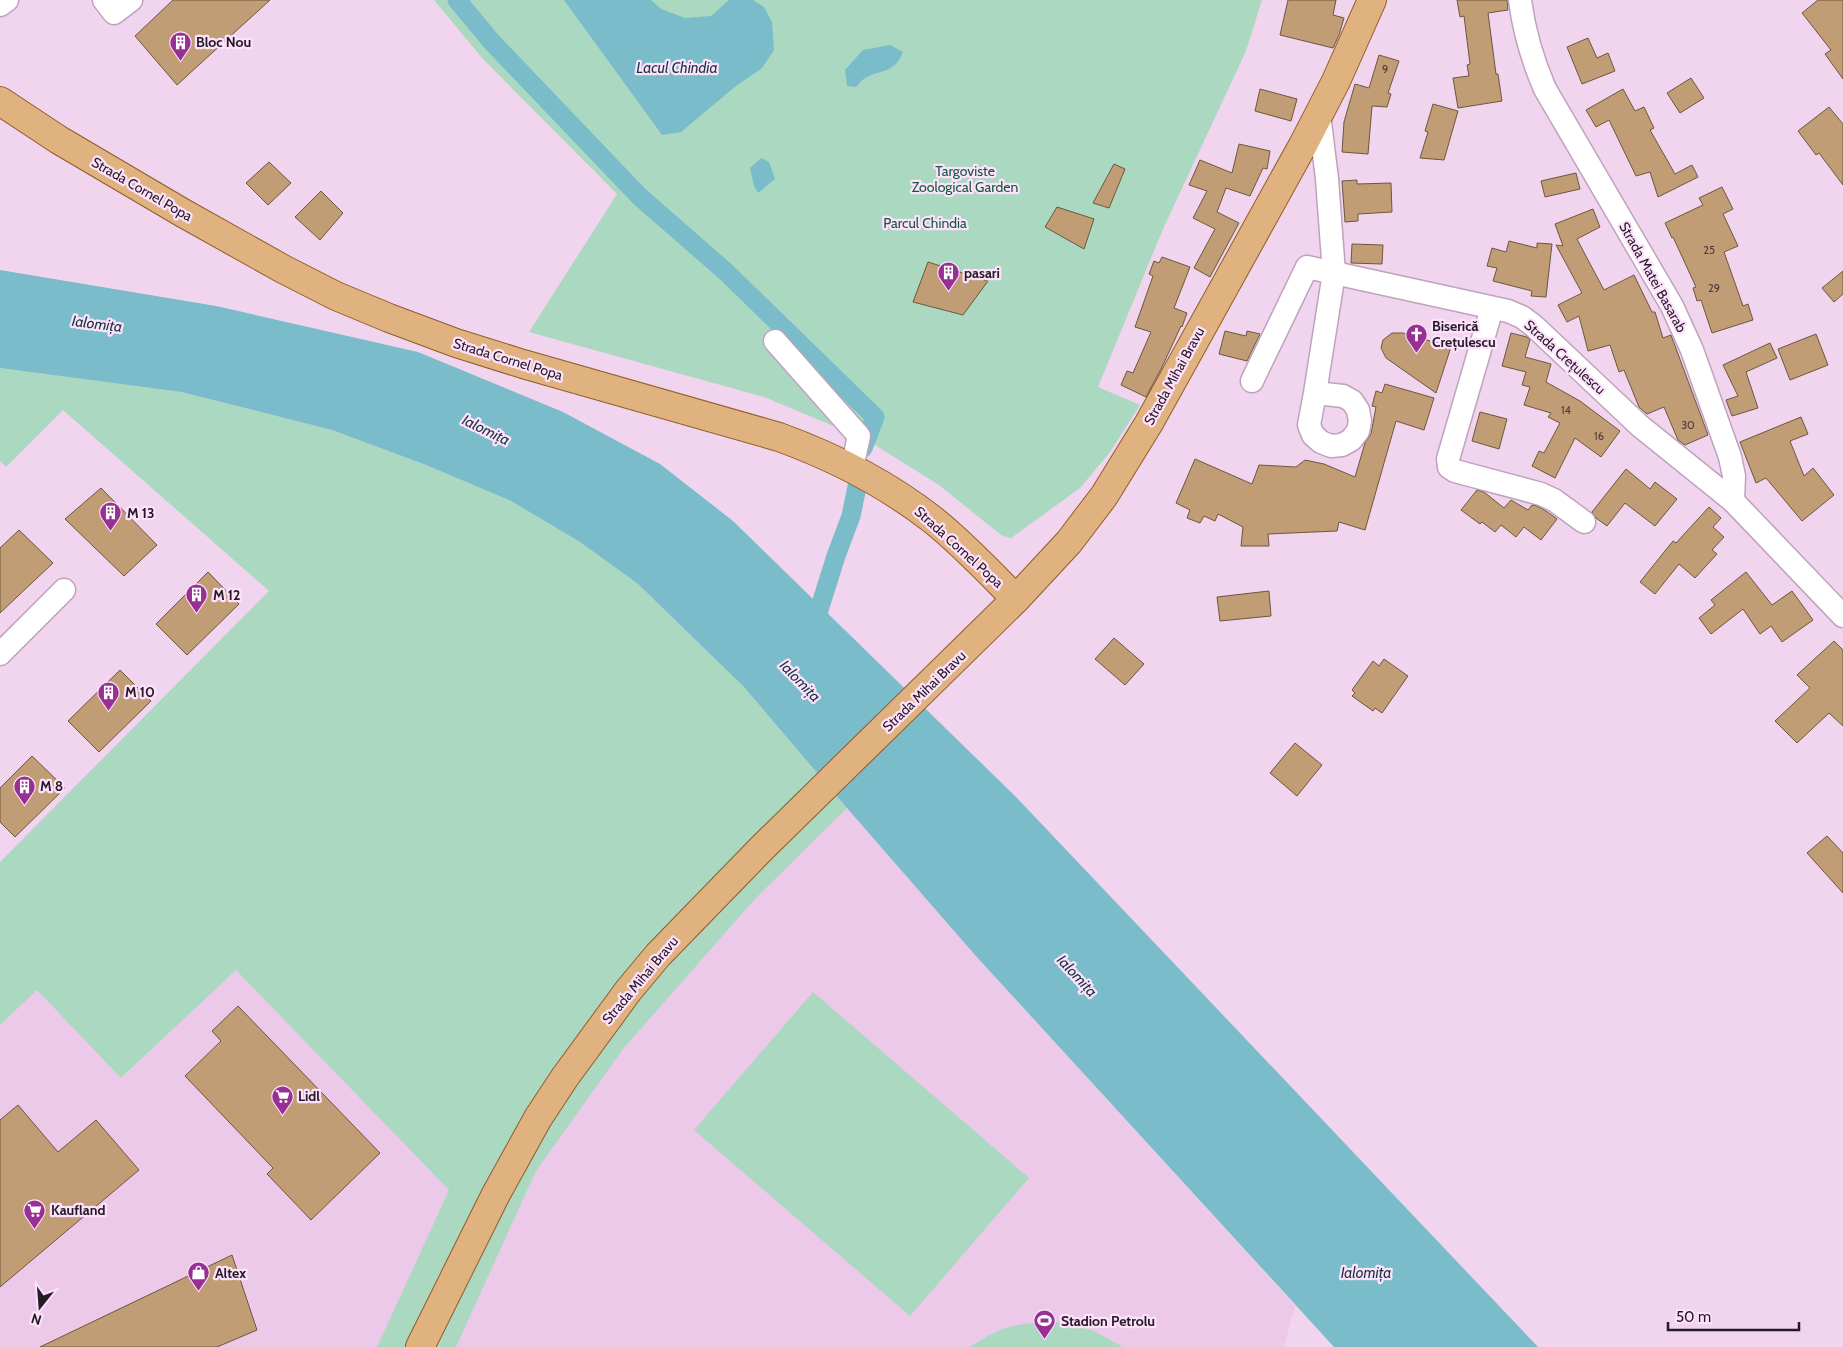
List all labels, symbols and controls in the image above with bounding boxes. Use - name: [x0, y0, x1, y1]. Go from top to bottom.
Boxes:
- building icon: Bloc Nou: [168, 30, 192, 61]
- place label: Bloc Nou: [196, 33, 251, 51]
- water label: Lacul Chindia: [636, 59, 718, 77]
- house number: 9: [1382, 62, 1388, 76]
- street label: Strada Cornel Popa: [88, 153, 196, 225]
- park label: Targoviste Zoological Garden: [912, 162, 1018, 196]
- park label: Parcul Chindia: [883, 214, 967, 232]
- street label: Strada Matei Basarab: [1615, 219, 1691, 336]
- house number: 25: [1703, 243, 1715, 257]
- building icon: pasari: [936, 261, 960, 292]
- place label: pasari: [964, 264, 1000, 282]
- house number: 29: [1708, 281, 1720, 295]
- water label: Ialomița: [71, 312, 123, 336]
- street label: Strada Crețulescu: [1521, 316, 1609, 398]
- place label: Biserică Crețulescu: [1432, 317, 1496, 351]
- church icon: Biserică Crețulescu: [1404, 322, 1428, 353]
- street label: Strada Mihai Bravu: [1140, 324, 1208, 428]
- street label: Strada Cornel Popa: [451, 334, 565, 384]
- house number: 14: [1561, 403, 1572, 417]
- water label: Ialomița: [459, 411, 513, 449]
- house number: 30: [1681, 418, 1695, 432]
- house number: 16: [1594, 429, 1604, 443]
- building icon: M 13: [99, 501, 123, 532]
- street label: Strada Cornel Popa: [911, 502, 1007, 592]
- place label: M 13: [127, 504, 155, 522]
- building icon: M 12: [185, 583, 209, 614]
- place label: M 12: [213, 586, 240, 604]
- street label: Strada Mihai Bravu: [878, 647, 970, 735]
- water label: Ialomița: [776, 657, 824, 705]
- building icon: M 10: [97, 680, 121, 711]
- place label: M 10: [125, 683, 155, 701]
- building icon: M 8: [12, 774, 36, 805]
- place label: M 8: [40, 777, 63, 795]
- street label: Strada Mihai Bravu: [598, 932, 682, 1028]
- water label: Ialomița: [1053, 951, 1101, 1001]
- supermarket icon: Lidl: [270, 1084, 294, 1115]
- place label: Lidl: [298, 1087, 320, 1105]
- supermarket icon: Kaufland: [23, 1198, 47, 1229]
- place label: Kaufland: [51, 1201, 106, 1219]
- shop icon: Altex: [187, 1261, 211, 1292]
- place label: Altex: [215, 1264, 246, 1282]
- water label: Ialomița: [1341, 1264, 1391, 1282]
- north arrow: [15, 1282, 65, 1332]
- scale bar: [1668, 1300, 1799, 1332]
- text: 50 m: [1676, 1308, 1711, 1326]
- text: N: [29, 1309, 44, 1329]
- sports icon: Stadion Petrolu: [1033, 1309, 1057, 1340]
- place label: Stadion Petrolu: [1061, 1312, 1155, 1330]

